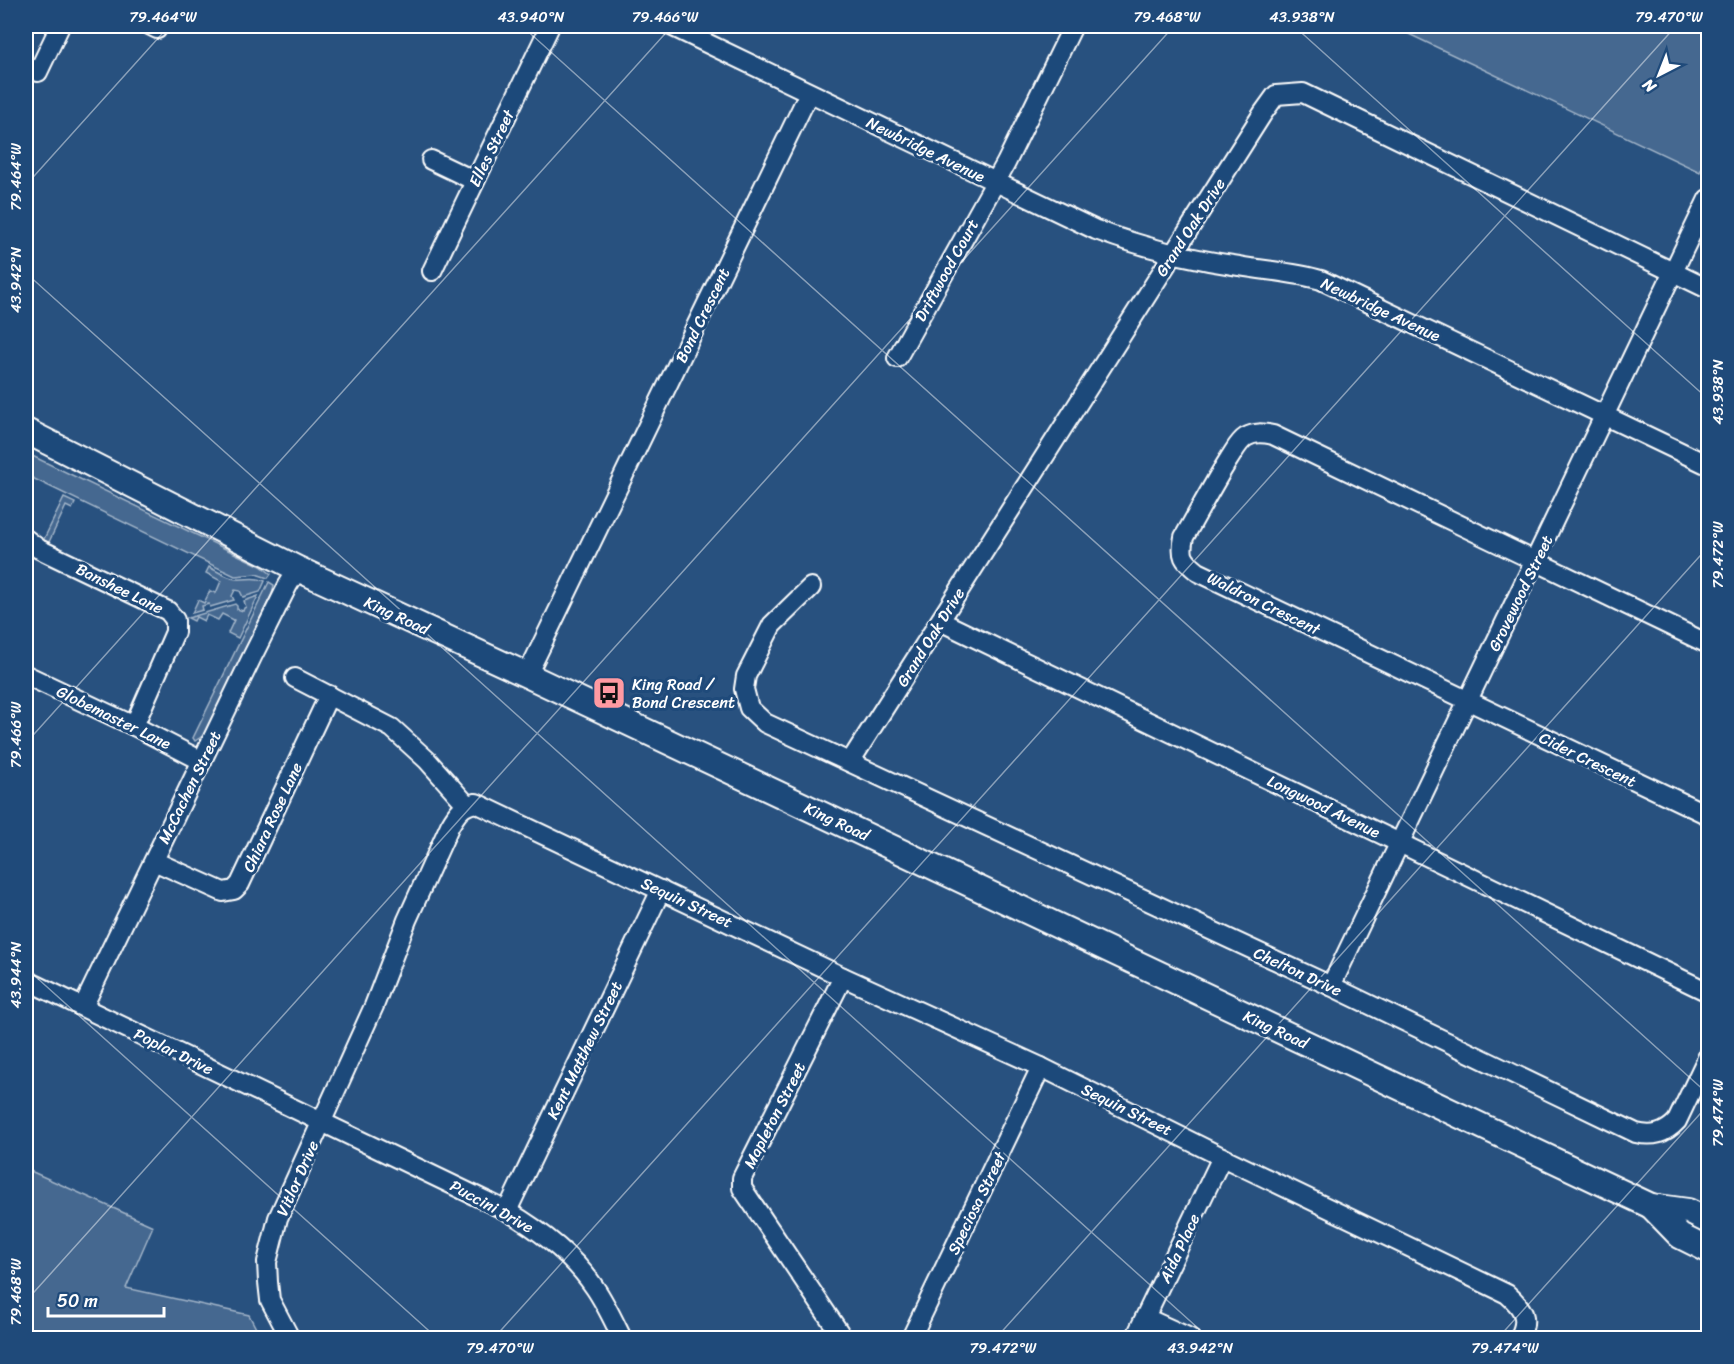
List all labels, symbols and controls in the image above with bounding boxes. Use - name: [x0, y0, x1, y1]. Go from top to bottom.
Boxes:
- text: 79.464°W: [129, 4, 197, 30]
- text: 43.940°N: [497, 4, 565, 30]
- text: 79.466°W: [632, 4, 699, 30]
- text: 79.468°W: [1133, 4, 1201, 30]
- text: 43.938°N: [1269, 4, 1335, 30]
- text: 79.470°W: [1635, 4, 1703, 30]
- north arrow: [1629, 45, 1689, 105]
- text: N: [1635, 71, 1664, 101]
- street label: Elles Street: [460, 104, 523, 192]
- street label: Newbridge Avenue: [861, 108, 991, 191]
- text: 79.464°W: [3, 143, 29, 211]
- street label: Grand Oak Drive: [1147, 172, 1233, 283]
- street label: Driftwood Court: [906, 213, 987, 327]
- text: 43.942°N: [3, 246, 29, 313]
- street label: Bond Crescent: [667, 263, 738, 368]
- street label: Newbridge Avenue: [1316, 269, 1446, 350]
- text: 43.938°N: [1705, 359, 1731, 425]
- text: 79.472°W: [1705, 521, 1731, 588]
- street label: Grovewood Street: [1480, 530, 1561, 656]
- street label: Banshee Lane: [71, 555, 169, 622]
- street label: Waldron Crescent: [1202, 563, 1326, 644]
- street label: Grand Oak Drive: [888, 582, 973, 693]
- street label: King Road: [359, 588, 436, 644]
- place label: King Road / Bond Crescent: [632, 670, 735, 717]
- bus stop icon: King Road / Bond Crescent: [591, 675, 627, 711]
- street label: Globemaster Lane: [51, 677, 176, 758]
- text: 79.466°W: [3, 701, 29, 768]
- street label: Cider Crescent: [1534, 723, 1641, 796]
- street label: McCachen Street: [149, 726, 229, 849]
- street label: Chiara Rose Lane: [234, 757, 311, 877]
- street label: Longwood Avenue: [1262, 766, 1386, 847]
- street label: King Road: [799, 794, 876, 850]
- street label: Sequin Street: [636, 869, 737, 936]
- street label: Chelton Drive: [1249, 938, 1347, 1005]
- text: 43.944°N: [3, 941, 29, 1008]
- street label: Kent Matthew Street: [538, 976, 631, 1124]
- street label: King Road: [1238, 1002, 1315, 1058]
- street label: Poplar Drive: [129, 1020, 219, 1083]
- street label: Mapleton Street: [735, 1057, 814, 1174]
- street label: Sequin Street: [1076, 1075, 1177, 1144]
- text: 79.474°W: [1705, 1079, 1731, 1147]
- street label: Vitlor Drive: [268, 1136, 327, 1221]
- street label: Speciosa Street: [939, 1146, 1014, 1260]
- street label: Puccini Drive: [444, 1171, 539, 1241]
- street label: Aida Place: [1150, 1209, 1208, 1289]
- text: 79.468°W: [3, 1258, 29, 1326]
- scale bar: [48, 1280, 164, 1318]
- text: 50 m: [57, 1285, 98, 1317]
- text: 79.470°W: [466, 1335, 534, 1361]
- text: 79.472°W: [970, 1335, 1037, 1361]
- text: 43.942°N: [1167, 1335, 1234, 1361]
- text: 79.474°W: [1471, 1335, 1539, 1361]

